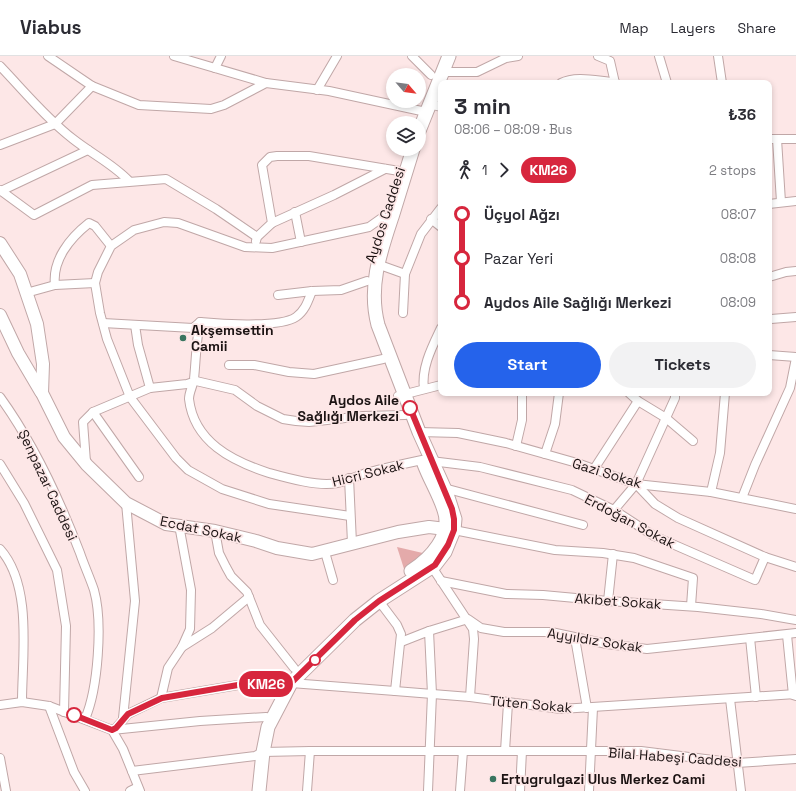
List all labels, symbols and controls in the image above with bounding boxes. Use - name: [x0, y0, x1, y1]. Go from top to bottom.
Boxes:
- text: Viabus: [20, 15, 82, 40]
- text: Map: [619, 19, 649, 37]
- text: Layers: [671, 19, 715, 37]
- text: Share: [737, 19, 776, 37]
- north arrow: [386, 68, 426, 108]
- map controls: [386, 68, 426, 156]
- text: 3 min: [454, 92, 511, 120]
- text: ₺36: [728, 105, 756, 124]
- button: layers: [386, 116, 426, 156]
- text: 08:06 – 08:09 · Bus: [454, 121, 572, 138]
- icon: walk: [454, 159, 476, 181]
- icon: forward: [493, 159, 515, 181]
- text: KM26: [529, 161, 568, 179]
- text: 1: [482, 162, 487, 179]
- text: 2 stops: [709, 162, 756, 179]
- street label: Aydos Caddesi: [361, 165, 409, 265]
- text: Üçyol Ağzı: [484, 205, 560, 224]
- text: 08:07: [721, 206, 756, 223]
- text: Pazar Yeri: [484, 249, 553, 268]
- text: 08:08: [720, 250, 756, 267]
- text: Aydos Aile Sağlığı Merkezi: [484, 293, 672, 312]
- text: 08:09: [720, 294, 756, 311]
- place label: Akşemsettin Camii: [191, 321, 274, 355]
- marker: Akşemsettin Camii: [178, 333, 188, 343]
- button: Start: [454, 342, 601, 388]
- button: Tickets: [609, 342, 756, 388]
- place label: Aydos Aile Sağlığı Merkezi: [298, 391, 399, 425]
- marker: Aydos Aile Sağlığı Merkezi: [402, 400, 418, 416]
- street label: Şenpazar Caddesi: [14, 427, 82, 543]
- street label: Gazi Sokak: [570, 454, 644, 492]
- street label: Hicri Sokak: [330, 455, 406, 491]
- street label: Erdoğan Sokak: [582, 490, 679, 553]
- street label: Ecdat Sokak: [158, 512, 244, 547]
- street label: Akıbet Sokak: [574, 589, 663, 613]
- street label: Ayyıldız Sokak: [546, 624, 644, 656]
- unlabelled marker: [309, 654, 321, 666]
- line badge: KM26: [238, 671, 294, 697]
- text: KM26: [247, 675, 285, 693]
- street label: Tüten Sokak: [489, 691, 573, 717]
- unlabelled marker: [66, 707, 82, 723]
- street label: Bilal Habeşi Caddesi: [607, 743, 743, 771]
- place label: Ertugrulgazi Ulus Merkez Cami: [501, 770, 705, 788]
- marker: Ertugrulgazi Ulus Merkez Cami: [488, 774, 498, 784]

